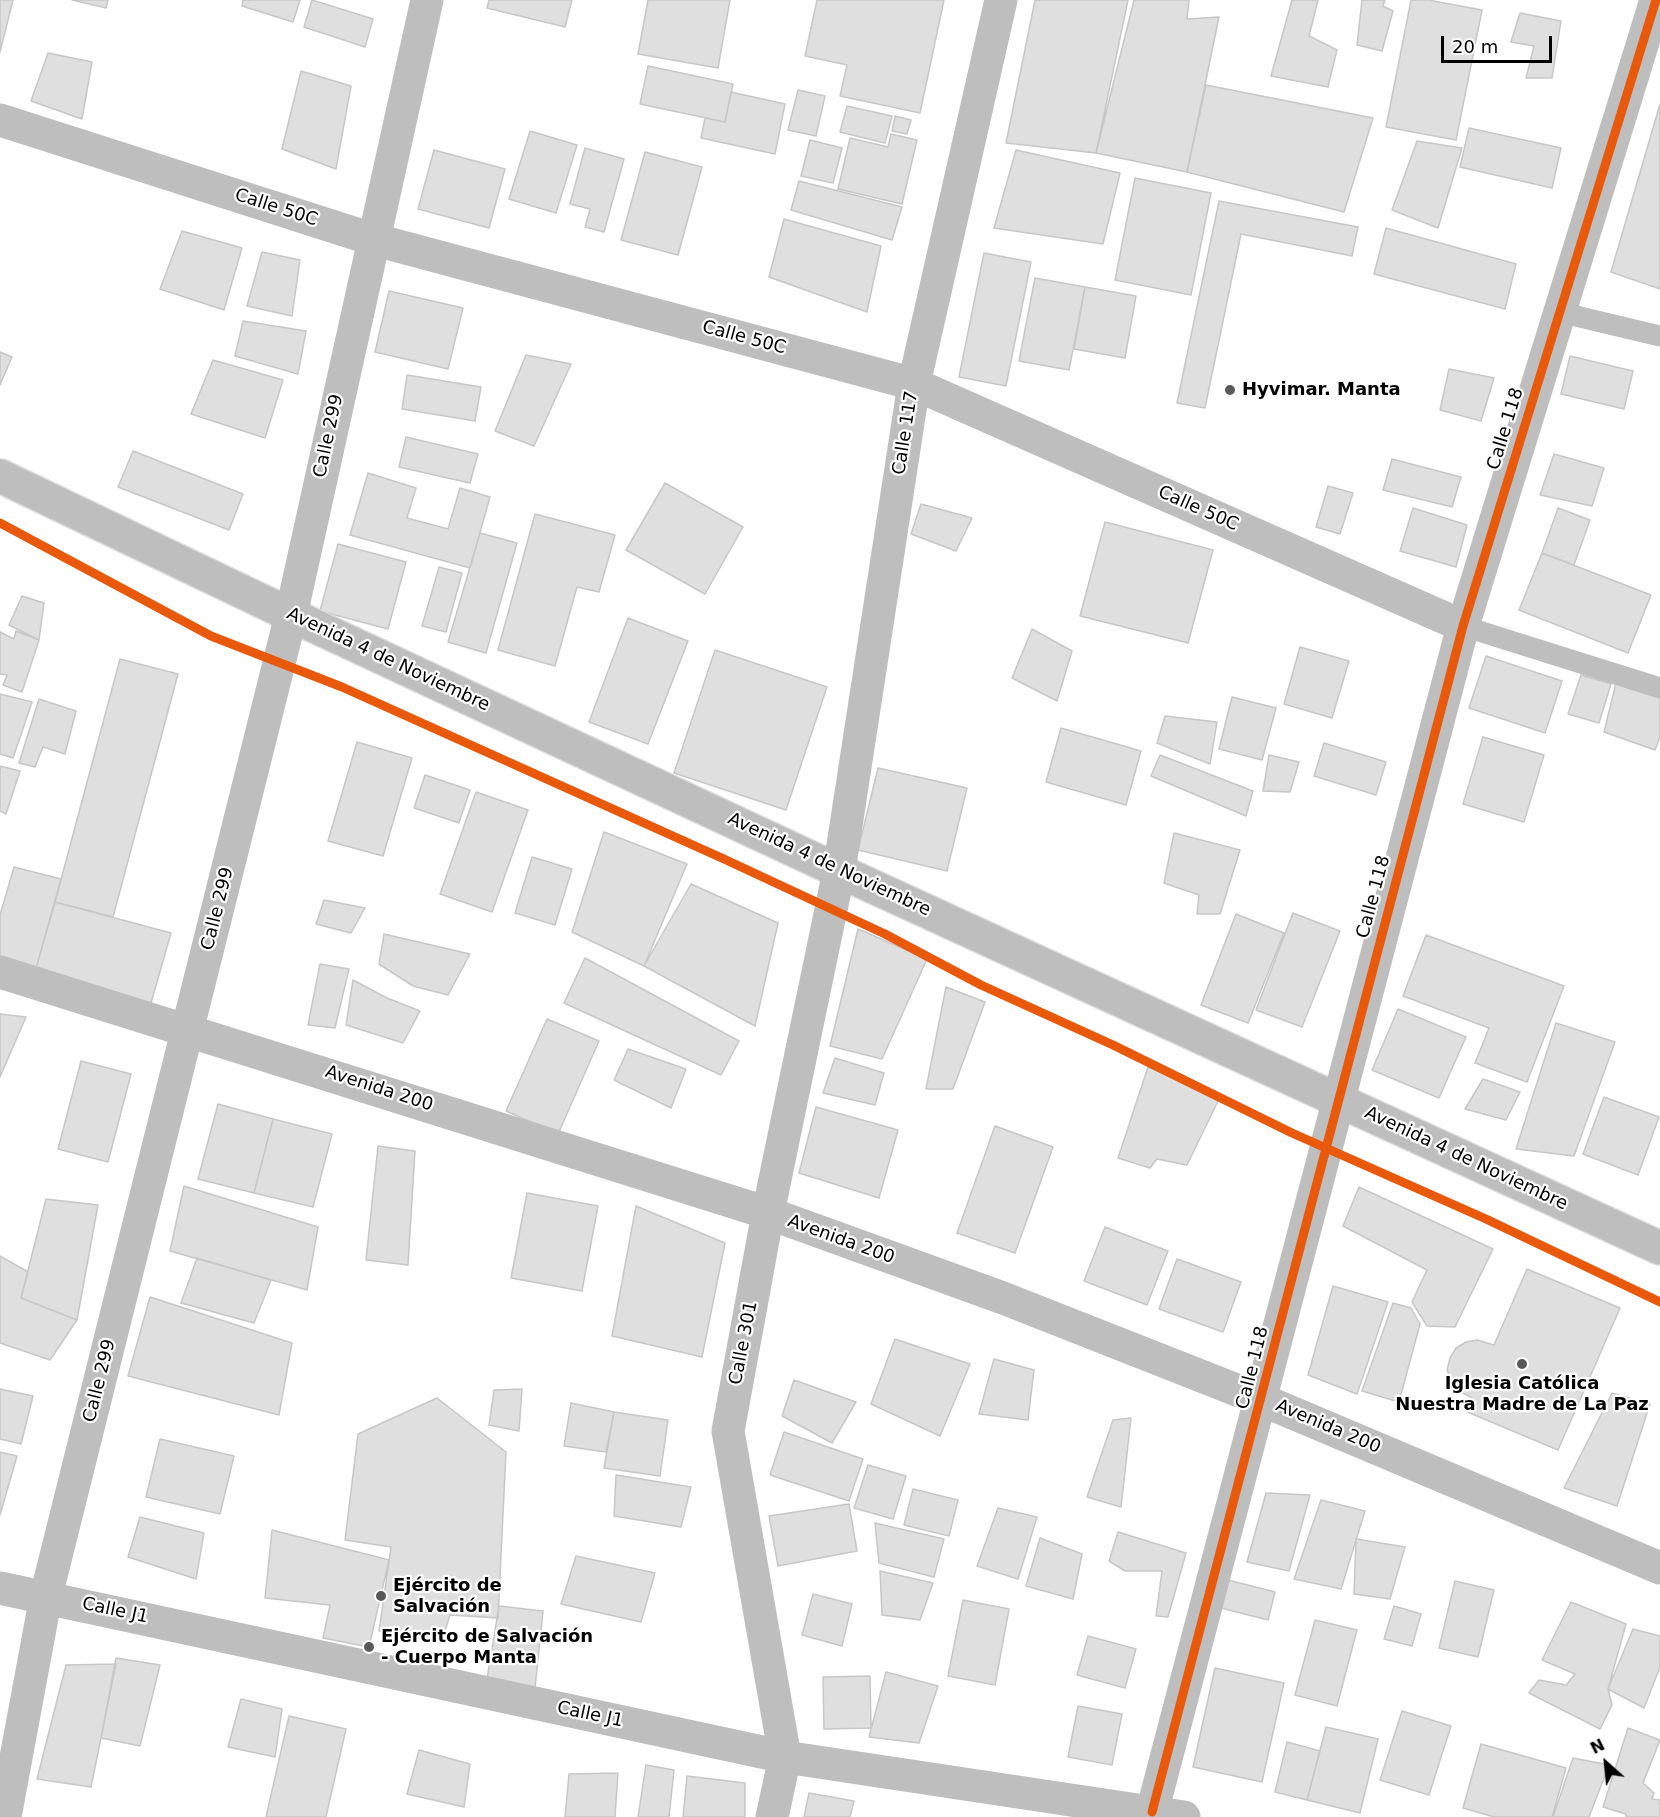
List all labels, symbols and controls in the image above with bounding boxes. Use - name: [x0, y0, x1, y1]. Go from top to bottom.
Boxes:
- scale bar: [1444, 24, 1555, 62]
- text: 20 m: [1452, 36, 1498, 57]
- street label: Calle 50C: [232, 184, 320, 232]
- street label: Calle 50C: [700, 316, 788, 360]
- place label: Hyvimar. Manta: [1242, 379, 1401, 401]
- marker: Hyvimar. Manta: [1223, 383, 1237, 397]
- street label: Calle 118: [1483, 385, 1529, 473]
- street label: Calle 117: [889, 389, 923, 477]
- street label: Calle 299: [310, 392, 348, 480]
- street label: Calle 50C: [1154, 482, 1242, 536]
- street label: Avenida 4 de Noviembre: [283, 603, 493, 717]
- street label: Avenida 4 de Noviembre: [724, 808, 934, 922]
- street label: Calle 118: [1353, 853, 1395, 941]
- street label: Calle 299: [197, 865, 239, 953]
- street label: Avenida 200: [322, 1061, 436, 1117]
- street label: Avenida 4 de Noviembre: [1361, 1102, 1571, 1216]
- street label: Avenida 200: [785, 1211, 897, 1269]
- street label: Calle 301: [725, 1299, 763, 1387]
- street label: Calle 118: [1232, 1324, 1274, 1412]
- street label: Calle 299: [79, 1337, 121, 1425]
- marker: Iglesia Católica Nuestra Madre de La Paz: [1515, 1357, 1529, 1371]
- place label: Iglesia Católica Nuestra Madre de La Paz: [1395, 1373, 1649, 1416]
- street label: Avenida 200: [1272, 1395, 1384, 1459]
- place label: Ejército de Salvación: [393, 1575, 502, 1618]
- marker: Ejército de Salvación: [374, 1589, 388, 1603]
- street label: Calle J1: [80, 1593, 150, 1629]
- place label: Ejército de Salvación - Cuerpo Manta: [381, 1626, 593, 1668]
- marker: Ejército de Salvación - Cuerpo Manta: [362, 1640, 376, 1654]
- street label: Calle J1: [555, 1697, 625, 1733]
- north arrow: [1576, 1733, 1636, 1793]
- text: N: [1587, 1735, 1608, 1758]

